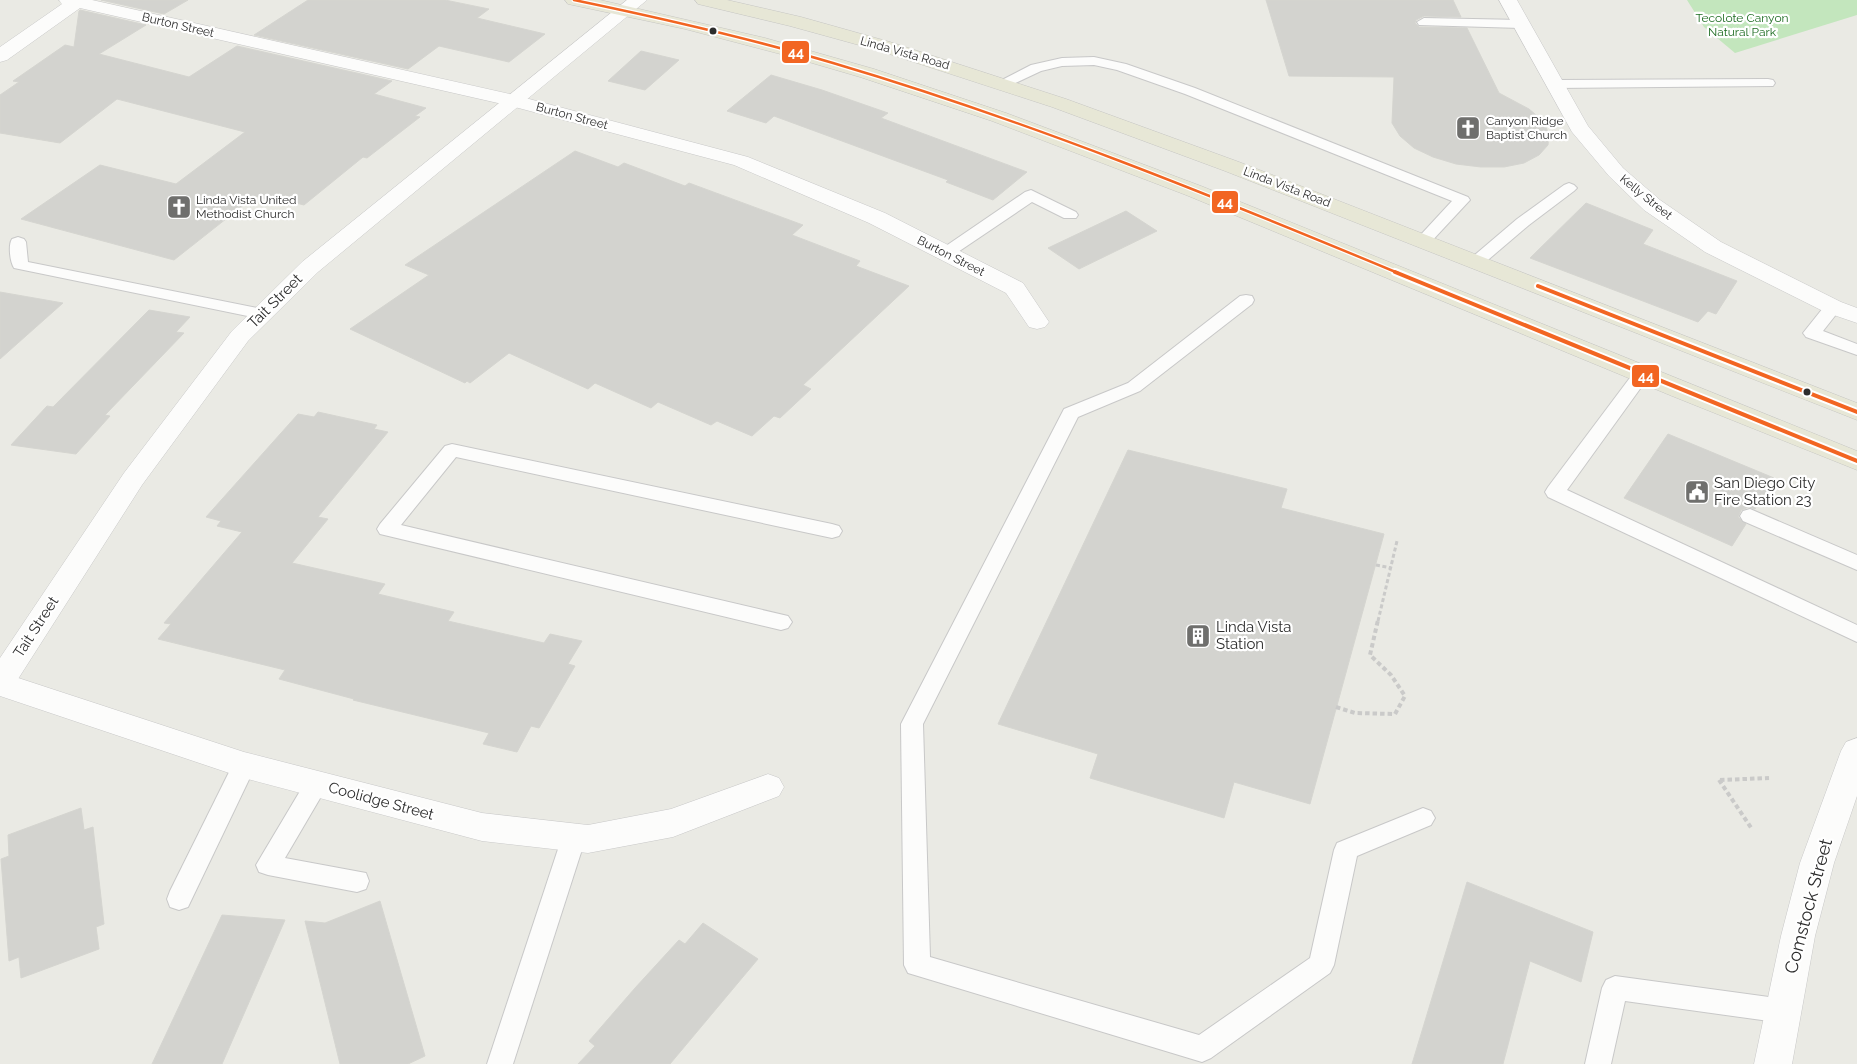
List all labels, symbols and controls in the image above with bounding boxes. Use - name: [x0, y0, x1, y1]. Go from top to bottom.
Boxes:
- street label: Burton Street: [141, 10, 215, 40]
- park label: Tecolote Canyon Natural Park: [1695, 11, 1789, 39]
- unlabelled marker: [708, 26, 718, 36]
- street label: Linda Vista Road: [859, 34, 951, 72]
- line badge: 44: [781, 40, 810, 64]
- text: 44: [788, 44, 804, 60]
- street label: Burton Street: [535, 100, 609, 132]
- place label: Canyon Ridge Baptist Church: [1486, 114, 1567, 142]
- church icon: Canyon Ridge Baptist Church: [1455, 115, 1481, 141]
- street label: Linda Vista Road: [1241, 164, 1333, 210]
- street label: Kelly Street: [1617, 172, 1675, 222]
- line badge: 44: [1211, 190, 1239, 214]
- place label: Linda Vista United Methodist Church: [196, 193, 296, 221]
- church icon: Linda Vista United Methodist Church: [166, 194, 192, 220]
- text: 44: [1217, 194, 1233, 210]
- street label: Burton Street: [915, 233, 987, 279]
- street label: Tait Street: [244, 270, 306, 332]
- line badge: 44: [1631, 364, 1660, 388]
- text: 44: [1638, 368, 1654, 384]
- unlabelled marker: [1802, 387, 1812, 397]
- place label: San Diego City Fire Station 23: [1714, 474, 1815, 509]
- public building icon: San Diego City Fire Station 23: [1684, 479, 1710, 505]
- street label: Tait Street: [10, 593, 62, 661]
- place label: Linda Vista Station: [1216, 618, 1291, 653]
- building icon: Linda Vista Station: [1185, 623, 1211, 649]
- street label: Coolidge Street: [326, 778, 436, 824]
- street label: Comstock Street: [1780, 836, 1836, 976]

